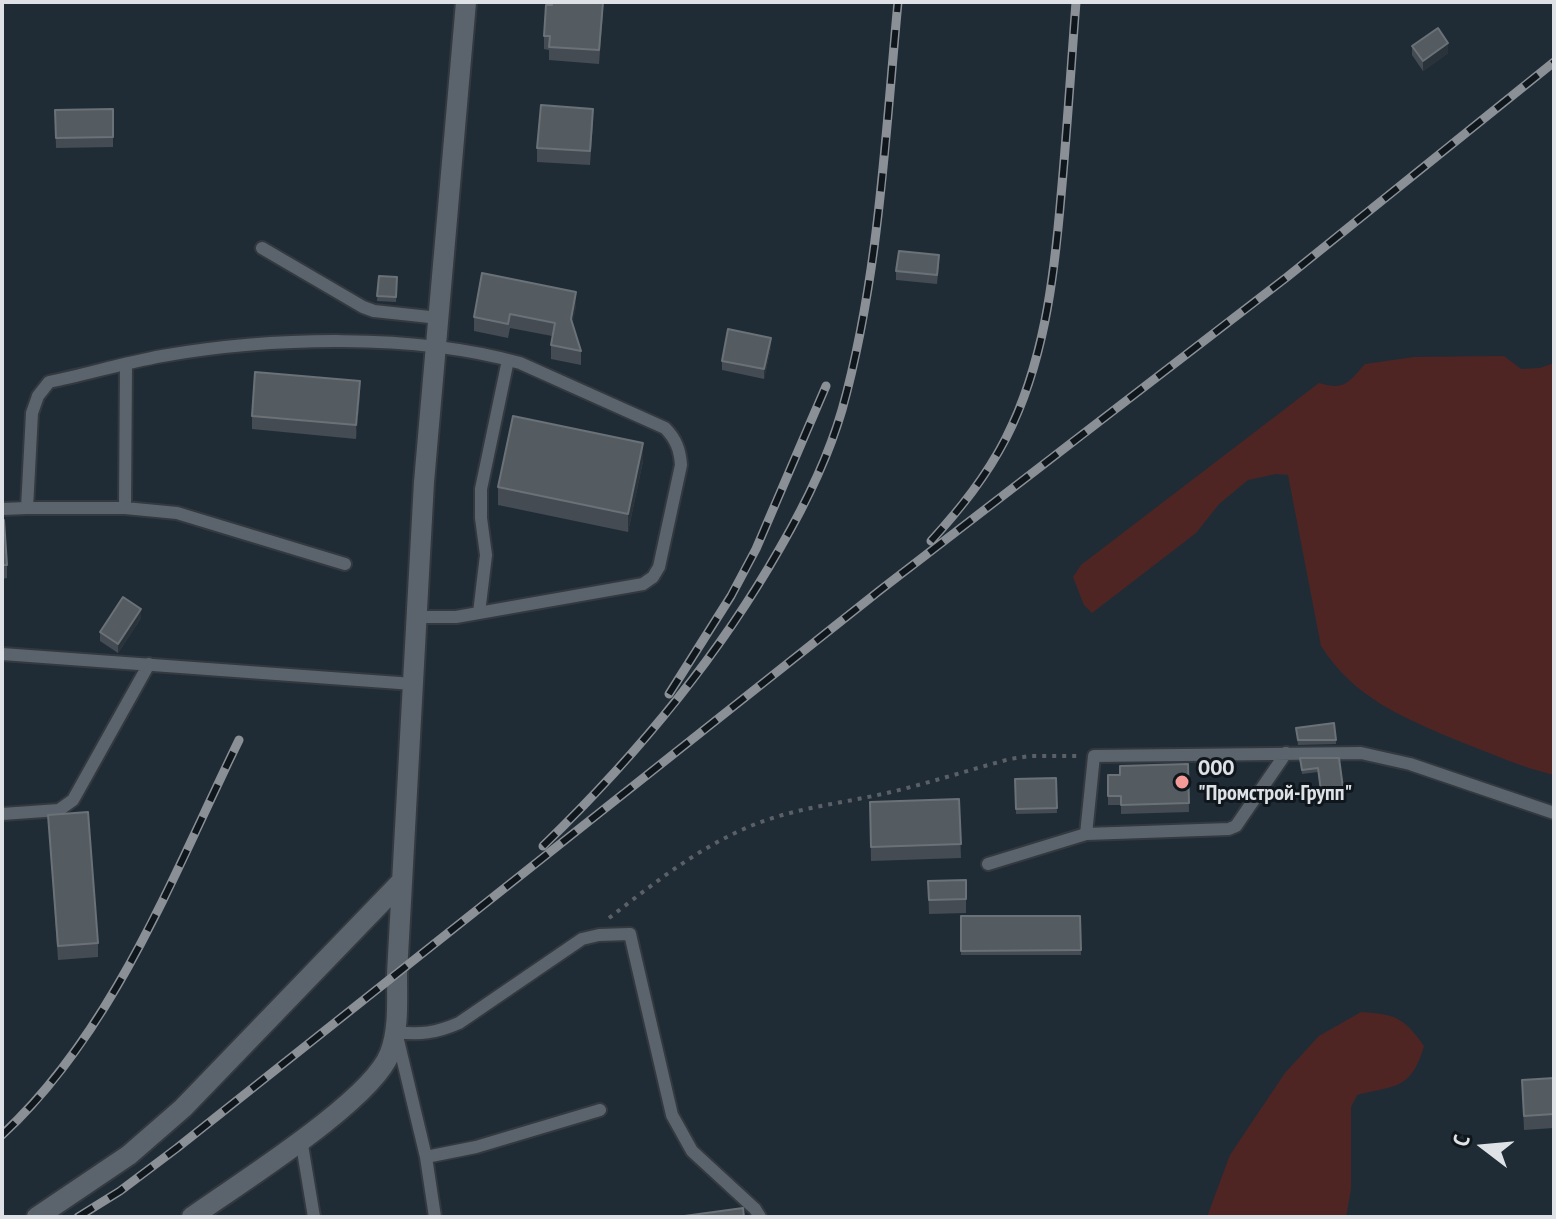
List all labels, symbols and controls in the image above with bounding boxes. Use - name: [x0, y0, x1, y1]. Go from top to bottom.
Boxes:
- place label: ООО "Промстрой-Групп": [1198, 756, 1352, 808]
- marker: ООО "Промстрой-Групп": [1173, 773, 1191, 791]
- north arrow: [1444, 1107, 1524, 1187]
- text: С: [1446, 1132, 1476, 1149]

